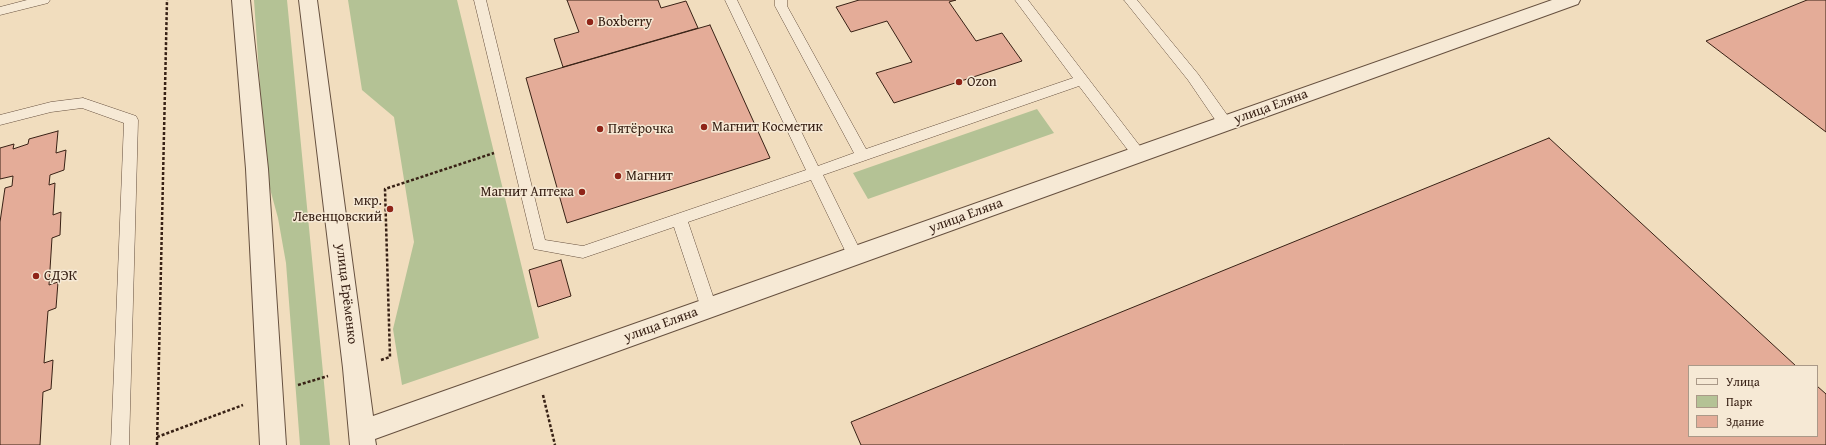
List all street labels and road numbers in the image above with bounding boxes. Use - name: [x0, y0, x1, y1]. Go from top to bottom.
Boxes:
- street label: улица Еляна: [1232, 86, 1310, 128]
- street label: улица Еляна: [927, 195, 1005, 237]
- street label: улица Ерёменко: [331, 243, 361, 345]
- street label: улица Еляна: [622, 304, 700, 346]

